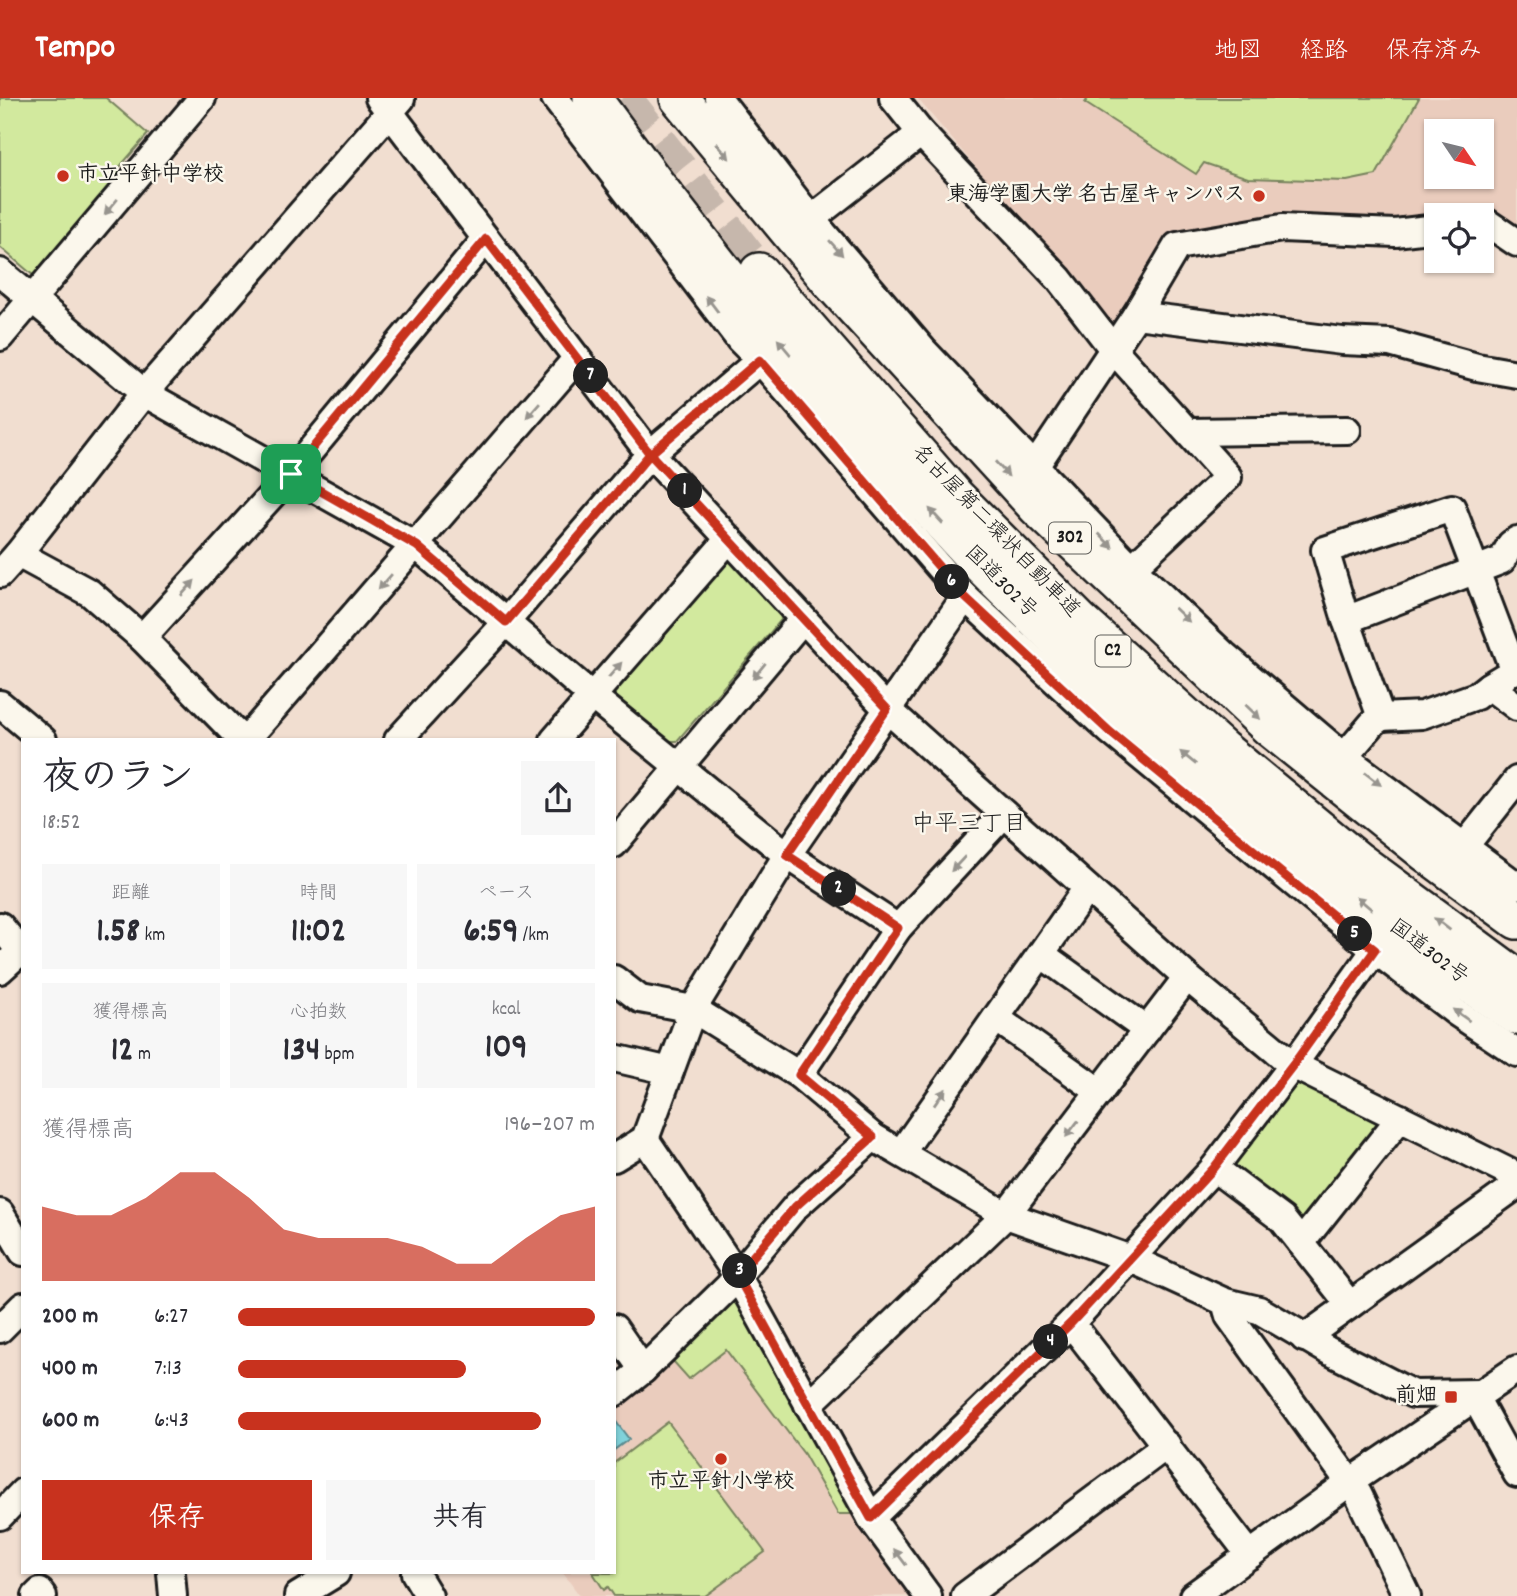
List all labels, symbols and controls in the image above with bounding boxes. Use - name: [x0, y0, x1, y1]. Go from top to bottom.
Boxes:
- text: Tempo: [35, 26, 115, 73]
- text: 地図: [1214, 35, 1262, 69]
- text: 経路: [1300, 35, 1348, 69]
- text: 保存済み: [1386, 35, 1482, 69]
- north arrow: [1424, 119, 1494, 189]
- map controls: [1424, 119, 1494, 273]
- one-way arrow: [715, 141, 730, 159]
- place label: 市立平針中学校: [77, 161, 224, 191]
- marker: 市立平針中学校: [55, 168, 71, 184]
- place label: 東海学園大学 名古屋キャンパス: [947, 181, 1245, 211]
- marker: 東海学園大学 名古屋キャンパス: [1251, 188, 1267, 204]
- one-way arrow: [103, 197, 118, 215]
- button: locate: [1424, 203, 1494, 273]
- one-way arrow: [828, 239, 844, 257]
- one-way arrow: [705, 295, 719, 313]
- one-way arrow: [777, 339, 792, 356]
- pin: 7: [574, 358, 608, 394]
- text: 7: [587, 362, 594, 389]
- one-way arrow: [525, 401, 541, 419]
- street label: 名古屋第二環状自動車道: [904, 438, 1086, 626]
- pin: [261, 444, 321, 504]
- icon: arrive: [272, 455, 310, 493]
- one-way arrow: [994, 460, 1010, 478]
- pin: 1: [668, 474, 702, 508]
- text: 1: [682, 477, 687, 504]
- one-way arrow: [928, 507, 944, 525]
- road number: 302: [1049, 522, 1091, 554]
- one-way arrow: [1097, 532, 1113, 549]
- street label: 国道302号: [957, 540, 1043, 626]
- pin: 6: [934, 564, 970, 600]
- text: 6: [947, 568, 956, 595]
- one-way arrow: [377, 574, 393, 591]
- one-way arrow: [180, 579, 196, 597]
- one-way arrow: [1173, 606, 1190, 622]
- road number: C2: [1096, 636, 1130, 666]
- one-way arrow: [606, 662, 622, 679]
- one-way arrow: [752, 662, 767, 680]
- one-way arrow: [1244, 704, 1261, 720]
- one-way arrow: [1179, 752, 1197, 766]
- text: 夜のラン: [42, 753, 194, 808]
- button: share: [521, 761, 595, 835]
- one-way arrow: [1363, 772, 1381, 787]
- text: 18:52: [42, 807, 81, 840]
- district label: 中平三丁目: [912, 809, 1027, 842]
- one-way arrow: [950, 855, 966, 872]
- pin: 2: [822, 872, 856, 906]
- text: 2: [834, 875, 843, 902]
- text: 距離: [112, 881, 150, 908]
- text: 時間: [299, 881, 338, 908]
- text: ペース: [478, 881, 534, 908]
- one-way arrow: [1355, 896, 1372, 911]
- text: 1.58: [96, 908, 140, 958]
- text: 11:02: [291, 908, 346, 958]
- text: 6:59: [463, 908, 518, 958]
- street label: 国道302号: [1382, 913, 1474, 993]
- pin: 5: [1338, 916, 1372, 952]
- one-way arrow: [1433, 917, 1451, 931]
- text: 5: [1350, 920, 1359, 947]
- text: km: [140, 923, 165, 950]
- text: /km: [518, 923, 549, 950]
- text: kcal: [492, 997, 521, 1024]
- text: 獲得標高: [93, 1000, 169, 1027]
- text: 心拍数: [290, 1000, 347, 1027]
- one-way arrow: [1452, 1008, 1470, 1022]
- text: 109: [485, 1024, 528, 1074]
- text: 12: [111, 1027, 134, 1077]
- text: 134: [282, 1027, 320, 1077]
- text: m: [134, 1042, 151, 1069]
- text: bpm: [320, 1042, 355, 1069]
- one-way arrow: [933, 1088, 947, 1106]
- text: 196–207 m: [504, 1109, 595, 1142]
- text: 獲得標高: [42, 1115, 134, 1148]
- one-way arrow: [1065, 1120, 1079, 1138]
- pin: 3: [722, 1254, 758, 1288]
- text: 3: [735, 1257, 744, 1284]
- text: 200 m: [42, 1301, 98, 1334]
- text: 6:27: [154, 1301, 188, 1334]
- pin: 4: [1034, 1324, 1068, 1360]
- text: 4: [1047, 1328, 1054, 1355]
- text: 400 m: [42, 1353, 98, 1386]
- text: 7:13: [154, 1353, 182, 1386]
- place label: 前畑: [1395, 1382, 1437, 1412]
- marker: 前畑: [1443, 1389, 1459, 1405]
- text: 600 m: [42, 1405, 99, 1438]
- text: 6:43: [154, 1405, 189, 1438]
- marker: 市立平針小学校: [713, 1451, 729, 1467]
- place label: 市立平針小学校: [648, 1468, 795, 1498]
- button: 保存: [42, 1480, 312, 1560]
- button: 共有: [326, 1480, 595, 1560]
- one-way arrow: [893, 1548, 907, 1566]

